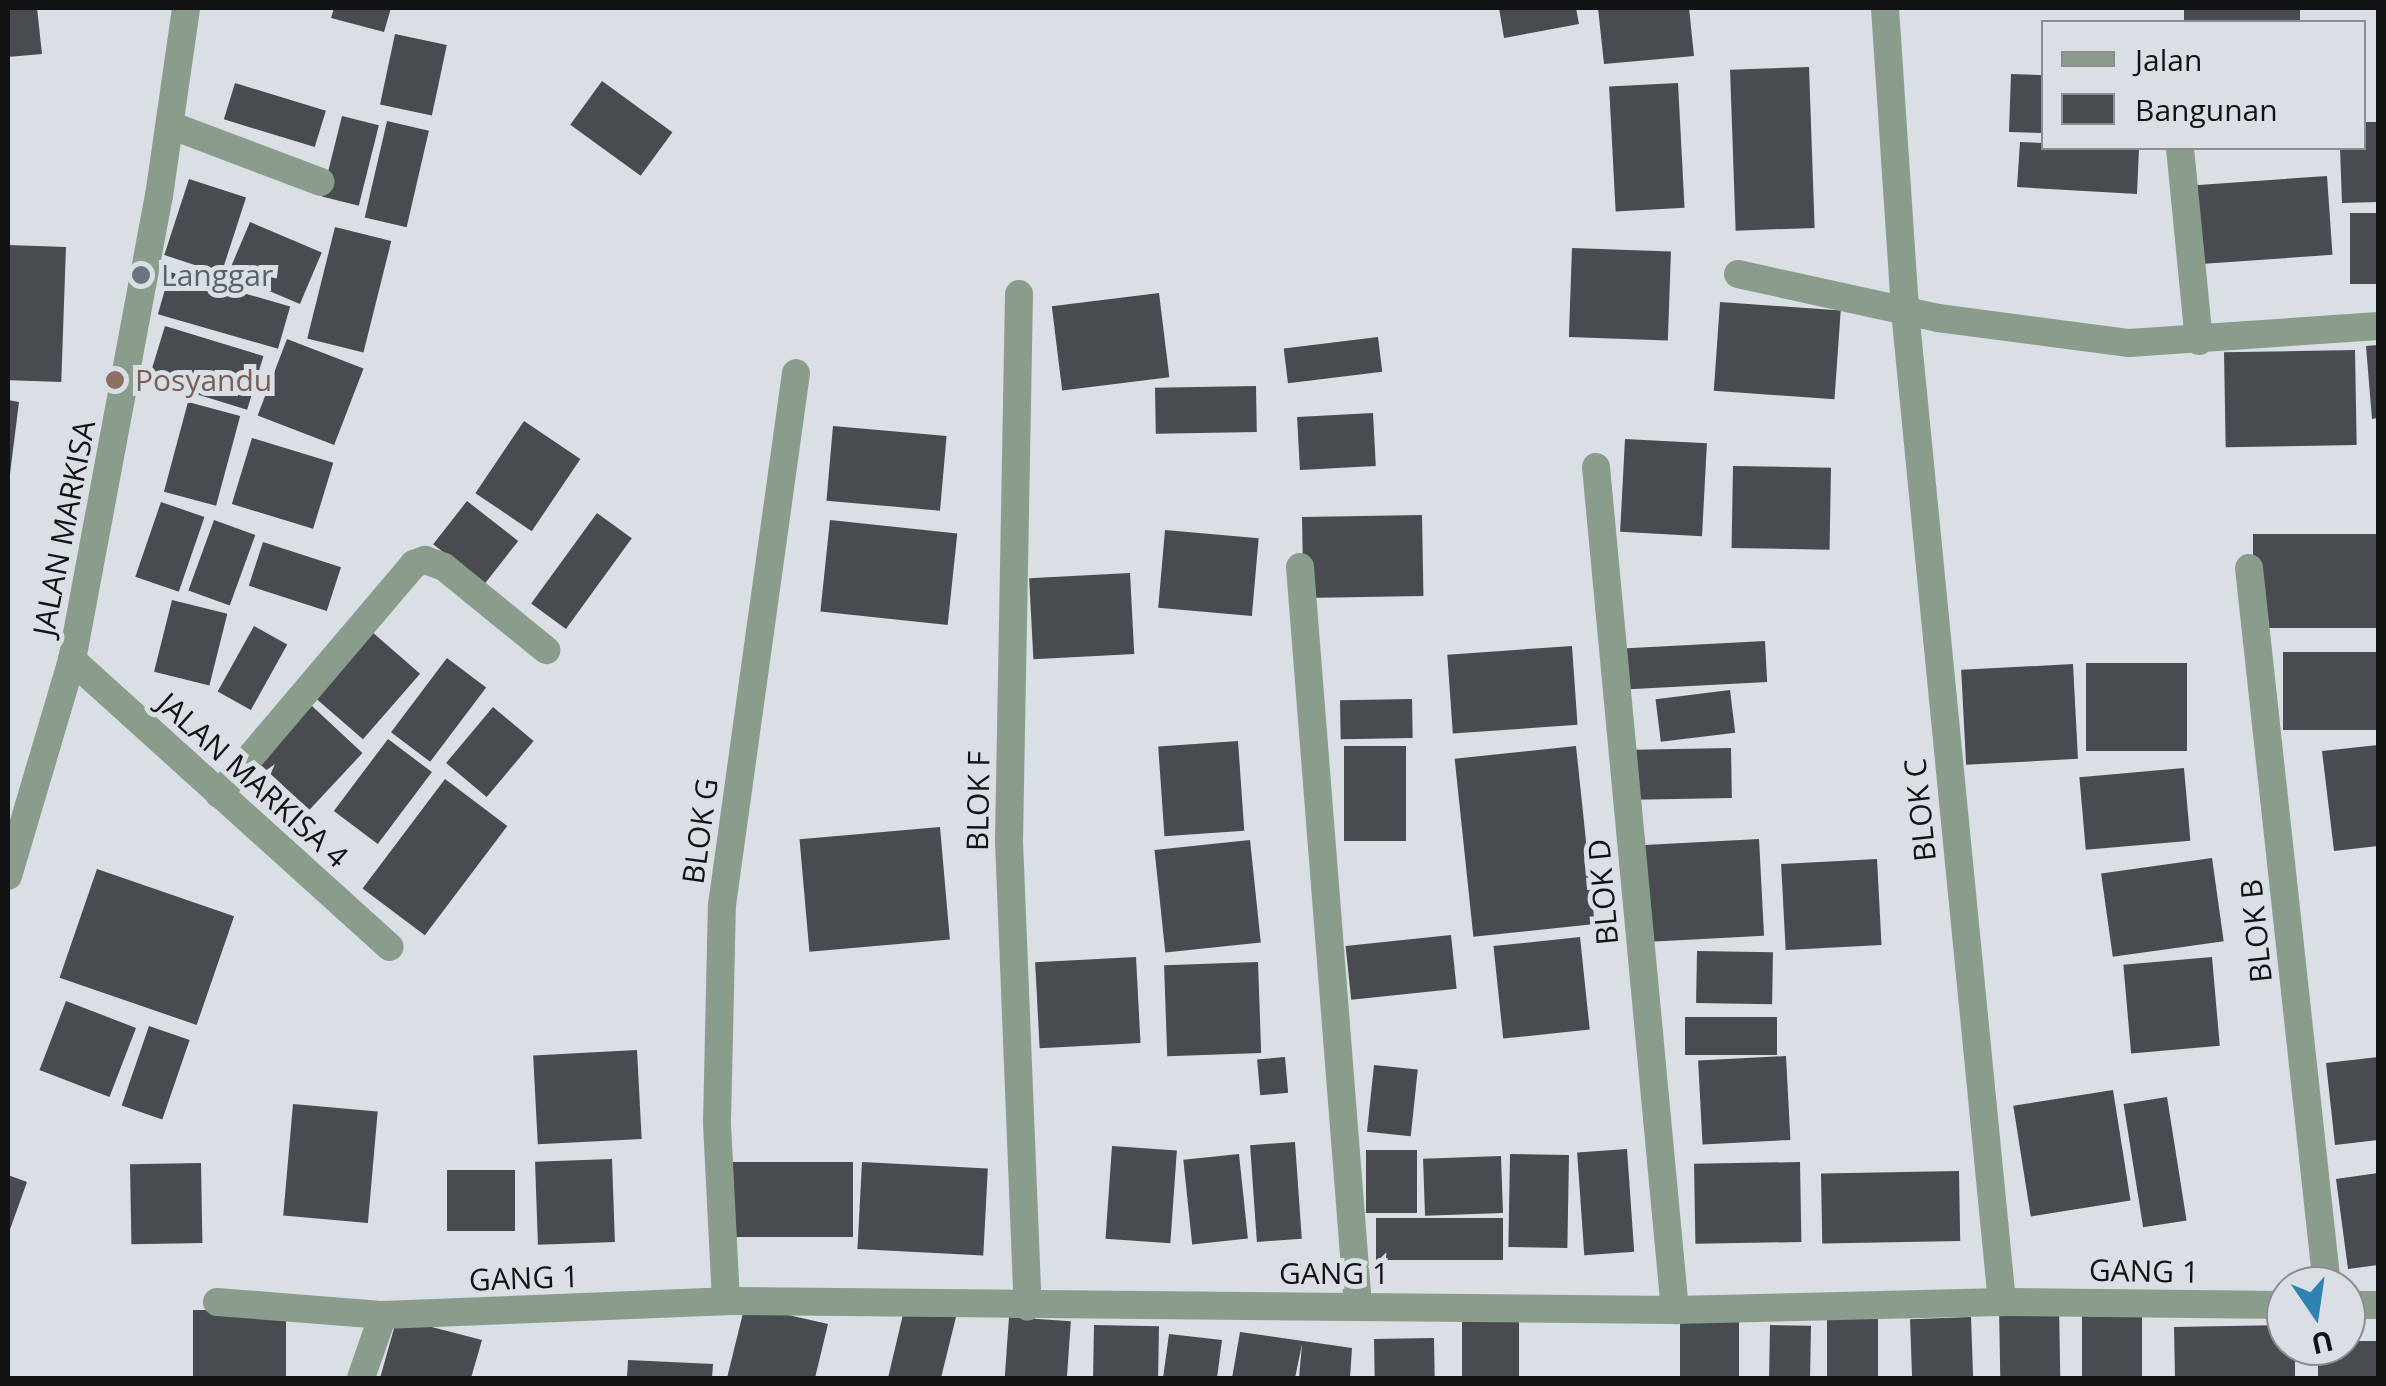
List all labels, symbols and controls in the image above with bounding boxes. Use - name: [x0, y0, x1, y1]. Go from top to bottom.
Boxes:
- legend: [2041, 20, 2366, 150]
- text: Jalan: [2135, 39, 2202, 80]
- text: Bangunan: [2135, 89, 2278, 130]
- place label: Langgar: [161, 257, 273, 293]
- marker: Langgar: [130, 264, 152, 286]
- place label: Posyandu: [135, 362, 272, 398]
- marker: Posyandu: [104, 369, 126, 391]
- street label: JALAN MARKISA: [25, 417, 103, 639]
- street label: JALAN MARKISA 4: [150, 685, 356, 875]
- street label: BLOK F: [959, 751, 997, 851]
- street label: BLOK C: [1897, 757, 1943, 863]
- street label: BLOK G: [675, 776, 725, 886]
- street label: BLOK D: [1580, 837, 1626, 947]
- street label: BLOK B: [2233, 877, 2279, 985]
- street label: GANG 1: [2089, 1252, 2199, 1290]
- street label: GANG 1: [1279, 1255, 1389, 1291]
- street label: GANG 1: [468, 1258, 580, 1298]
- north arrow: [2266, 1266, 2366, 1366]
- text: U: [2308, 1322, 2337, 1364]

